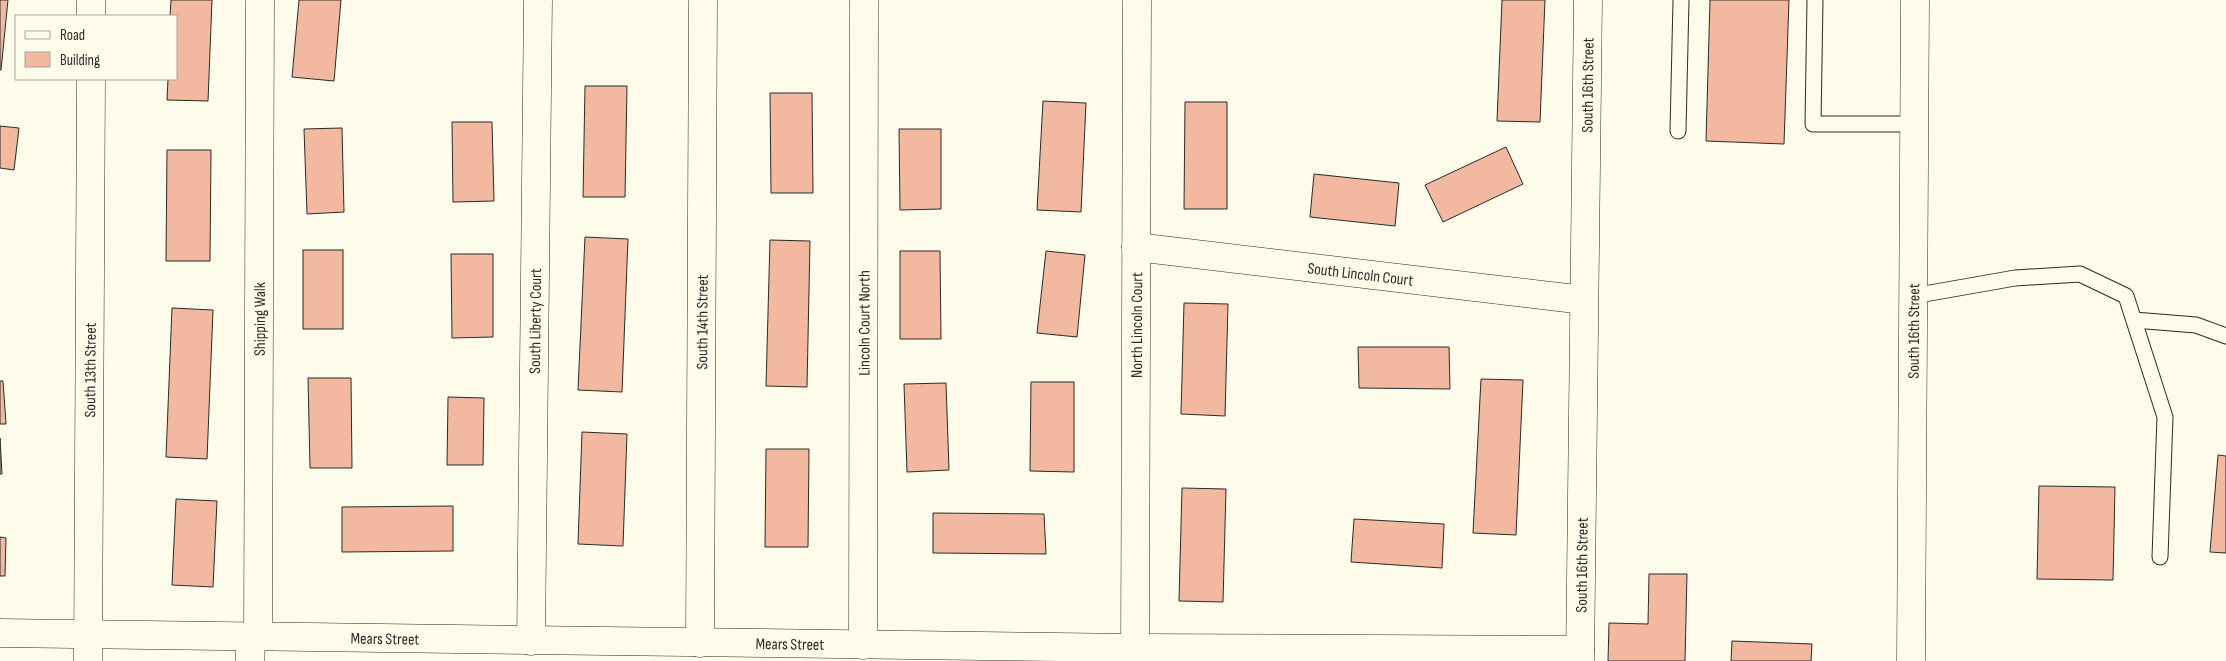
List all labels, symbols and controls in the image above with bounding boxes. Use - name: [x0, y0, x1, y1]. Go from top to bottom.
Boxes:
- legend: [15, 15, 178, 80]
- text: Road: [60, 26, 85, 45]
- street label: South 16th Street: [1578, 37, 1599, 133]
- text: Building: [60, 51, 100, 70]
- street label: South Lincoln Court: [1306, 259, 1414, 291]
- street label: South Liberty Court: [526, 268, 546, 374]
- street label: Lincoln Court North: [855, 270, 875, 376]
- street label: North Lincoln Court: [1128, 272, 1147, 378]
- street label: South 14th Street: [693, 274, 713, 370]
- street label: Shipping Walk: [251, 282, 270, 356]
- street label: South 16th Street: [1905, 283, 1924, 379]
- street label: South 13th Street: [81, 322, 101, 418]
- street label: South 16th Street: [1573, 517, 1593, 613]
- street label: Mears Street: [351, 630, 419, 650]
- street label: Mears Street: [755, 635, 824, 655]

